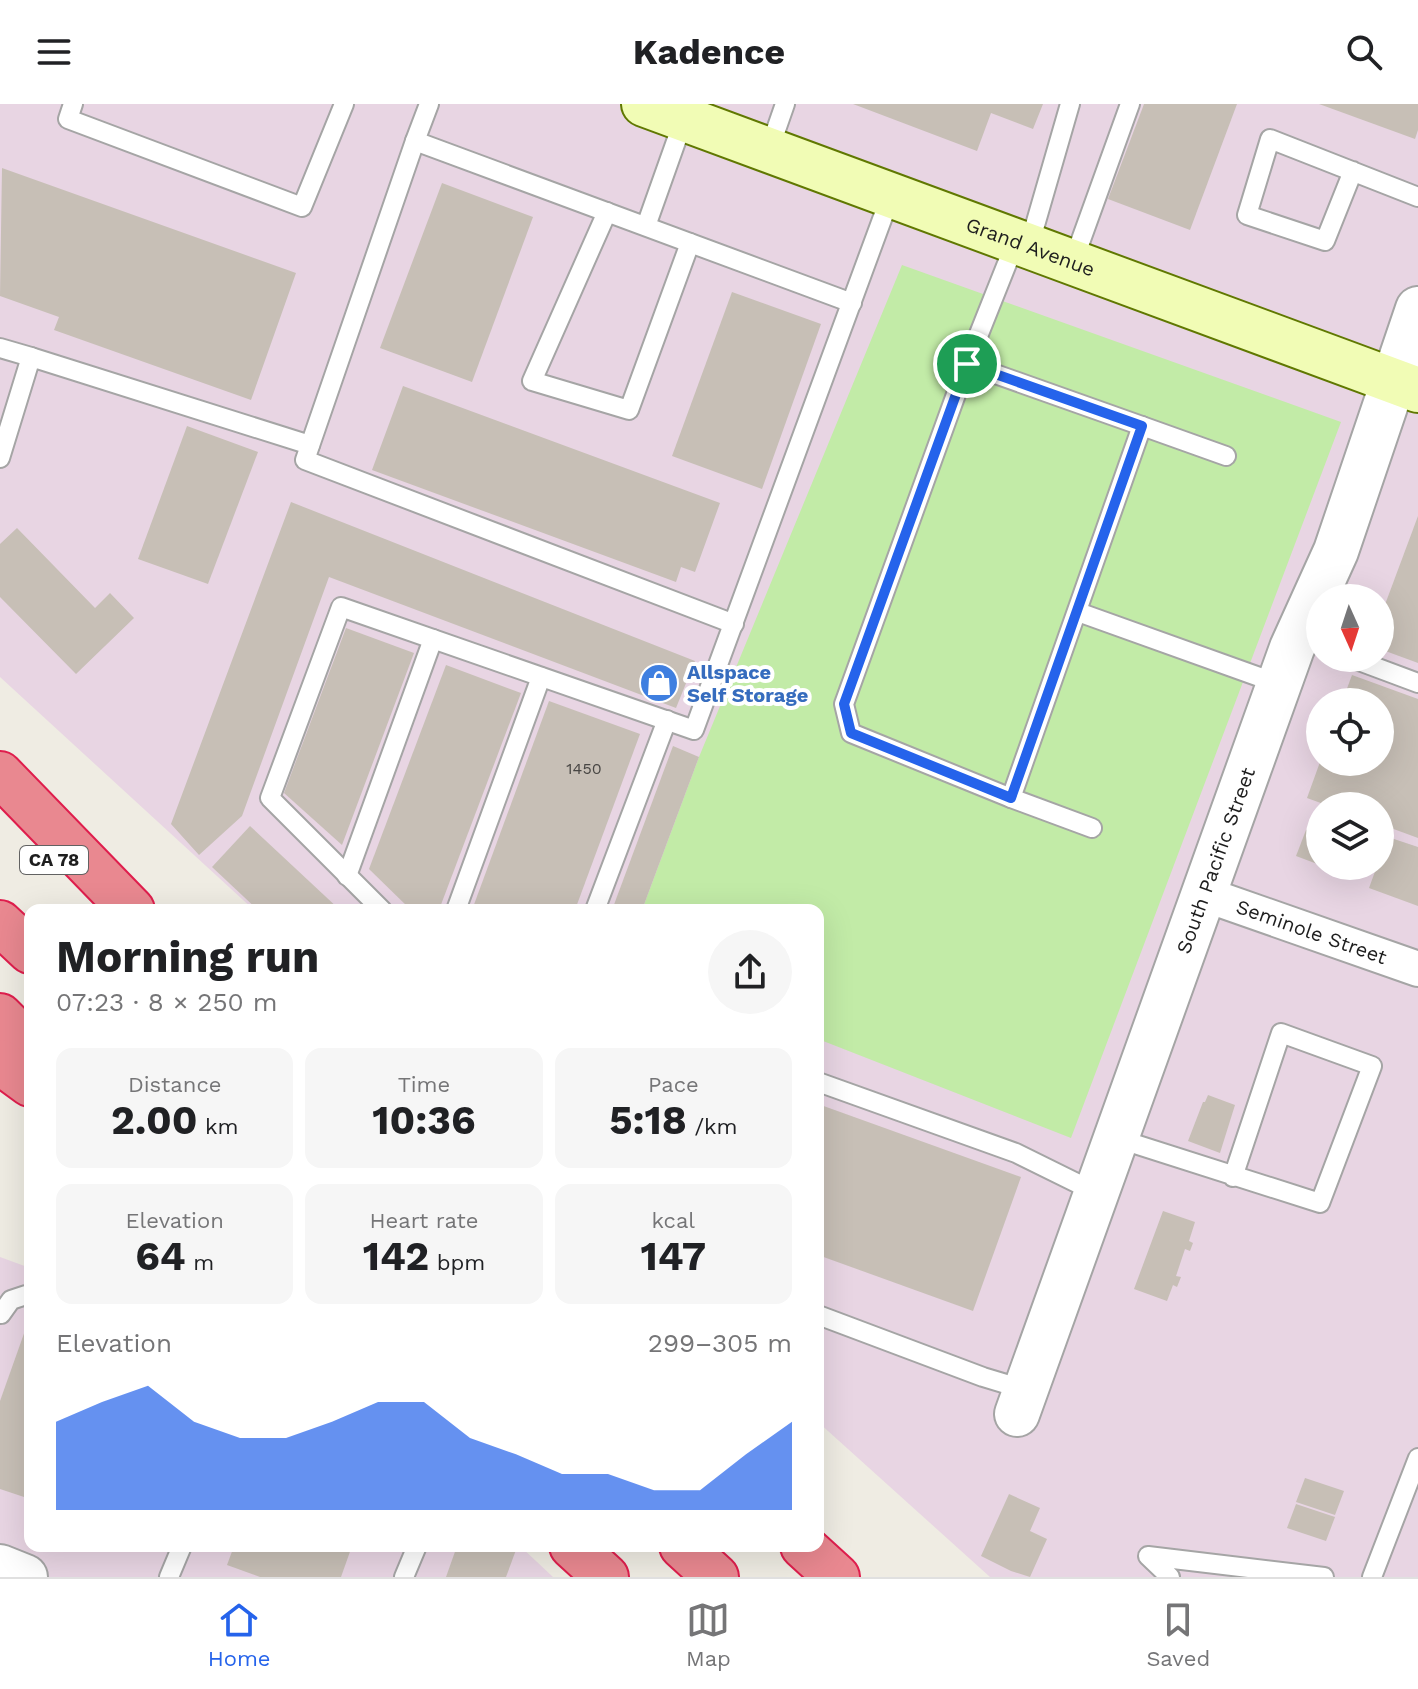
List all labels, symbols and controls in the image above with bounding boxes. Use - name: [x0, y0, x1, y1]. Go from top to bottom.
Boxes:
- icon: menu: [32, 30, 76, 74]
- icon: search: [1342, 30, 1386, 74]
- text: Kadence: [633, 31, 785, 73]
- street label: Grand Avenue: [963, 212, 1098, 282]
- pin: [933, 330, 1001, 398]
- icon: arrive: [945, 342, 989, 386]
- north arrow: [1306, 584, 1394, 672]
- map controls: [1306, 584, 1394, 880]
- place label: Allspace Self Storage: [687, 660, 808, 707]
- shop icon: Allspace Self Storage: [638, 662, 680, 704]
- button: locate: [1306, 688, 1394, 776]
- house number: 1450: [566, 759, 602, 778]
- street label: South Pacific Street: [1171, 764, 1260, 957]
- button: layers: [1306, 792, 1394, 880]
- road number: CA 78: [20, 846, 88, 874]
- street label: Seminole Street: [1233, 894, 1391, 969]
- button: share: [708, 930, 792, 1014]
- text: Morning run: [56, 931, 319, 983]
- text: 07:23 · 8 × 250 m: [56, 987, 277, 1017]
- text: Distance: [128, 1072, 221, 1097]
- text: Time: [398, 1072, 450, 1097]
- text: Pace: [648, 1072, 699, 1097]
- text: 2.00: [111, 1097, 197, 1144]
- text: 10:36: [372, 1097, 476, 1144]
- text: 5:18: [609, 1097, 687, 1144]
- text: km: [197, 1114, 238, 1139]
- text: /km: [687, 1114, 737, 1139]
- text: Elevation: [126, 1208, 224, 1233]
- text: Heart rate: [370, 1208, 478, 1233]
- text: kcal: [652, 1208, 695, 1233]
- text: 64: [135, 1233, 186, 1280]
- text: 142: [363, 1233, 429, 1280]
- text: 147: [641, 1233, 706, 1280]
- text: m: [186, 1250, 214, 1275]
- text: bpm: [429, 1250, 485, 1275]
- text: Elevation: [56, 1328, 172, 1358]
- text: 299–305 m: [648, 1328, 792, 1358]
- tab: Home: [208, 1598, 271, 1671]
- tab: Map: [686, 1598, 731, 1671]
- tab: Saved: [1146, 1598, 1210, 1671]

